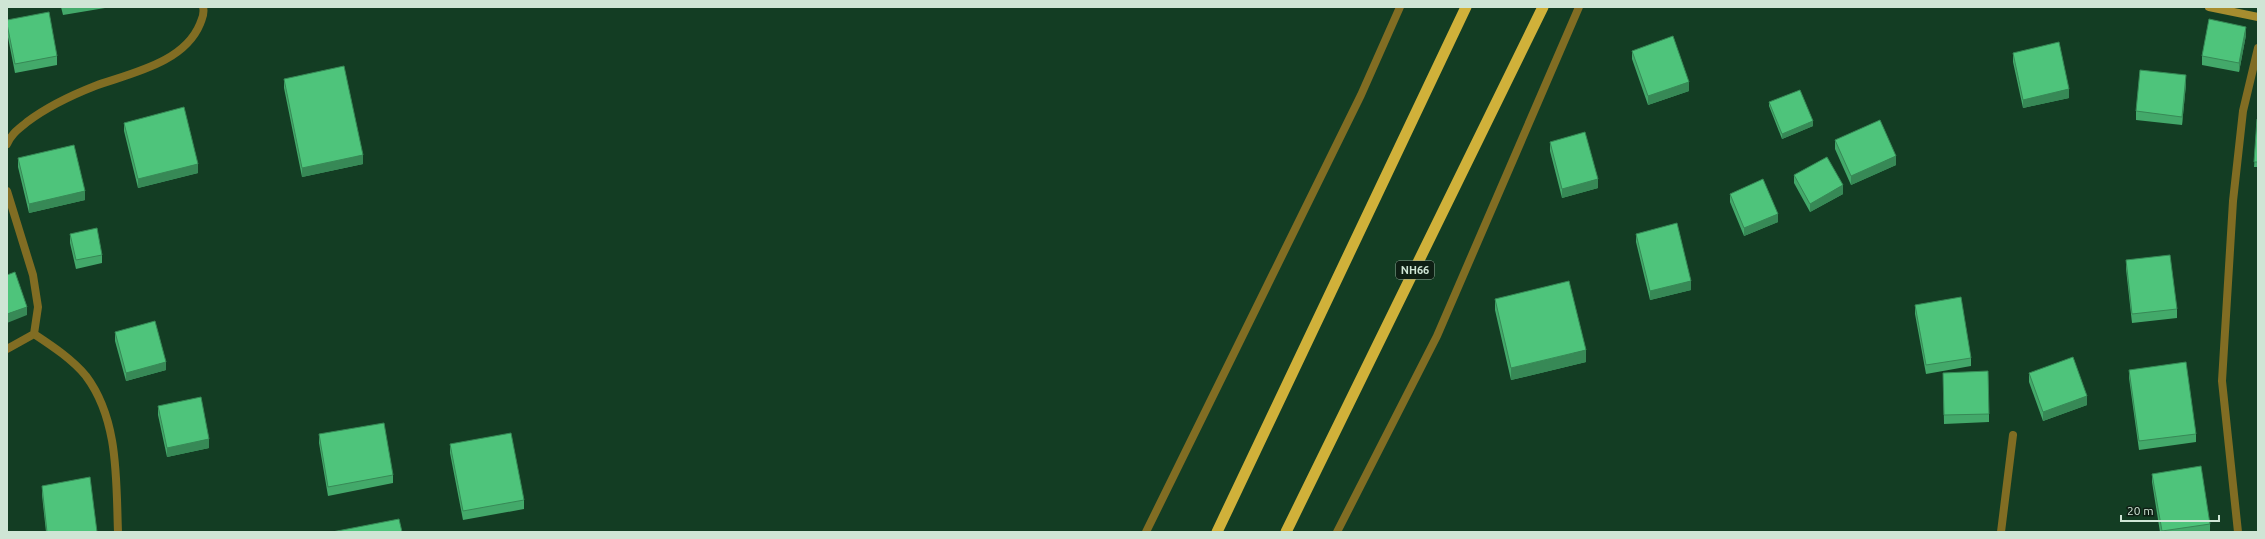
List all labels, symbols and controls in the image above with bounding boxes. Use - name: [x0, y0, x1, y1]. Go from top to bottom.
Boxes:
- road number: NH66: [1396, 261, 1434, 279]
- scale bar: [2121, 497, 2219, 523]
- text: 20 m: [2127, 504, 2154, 517]

